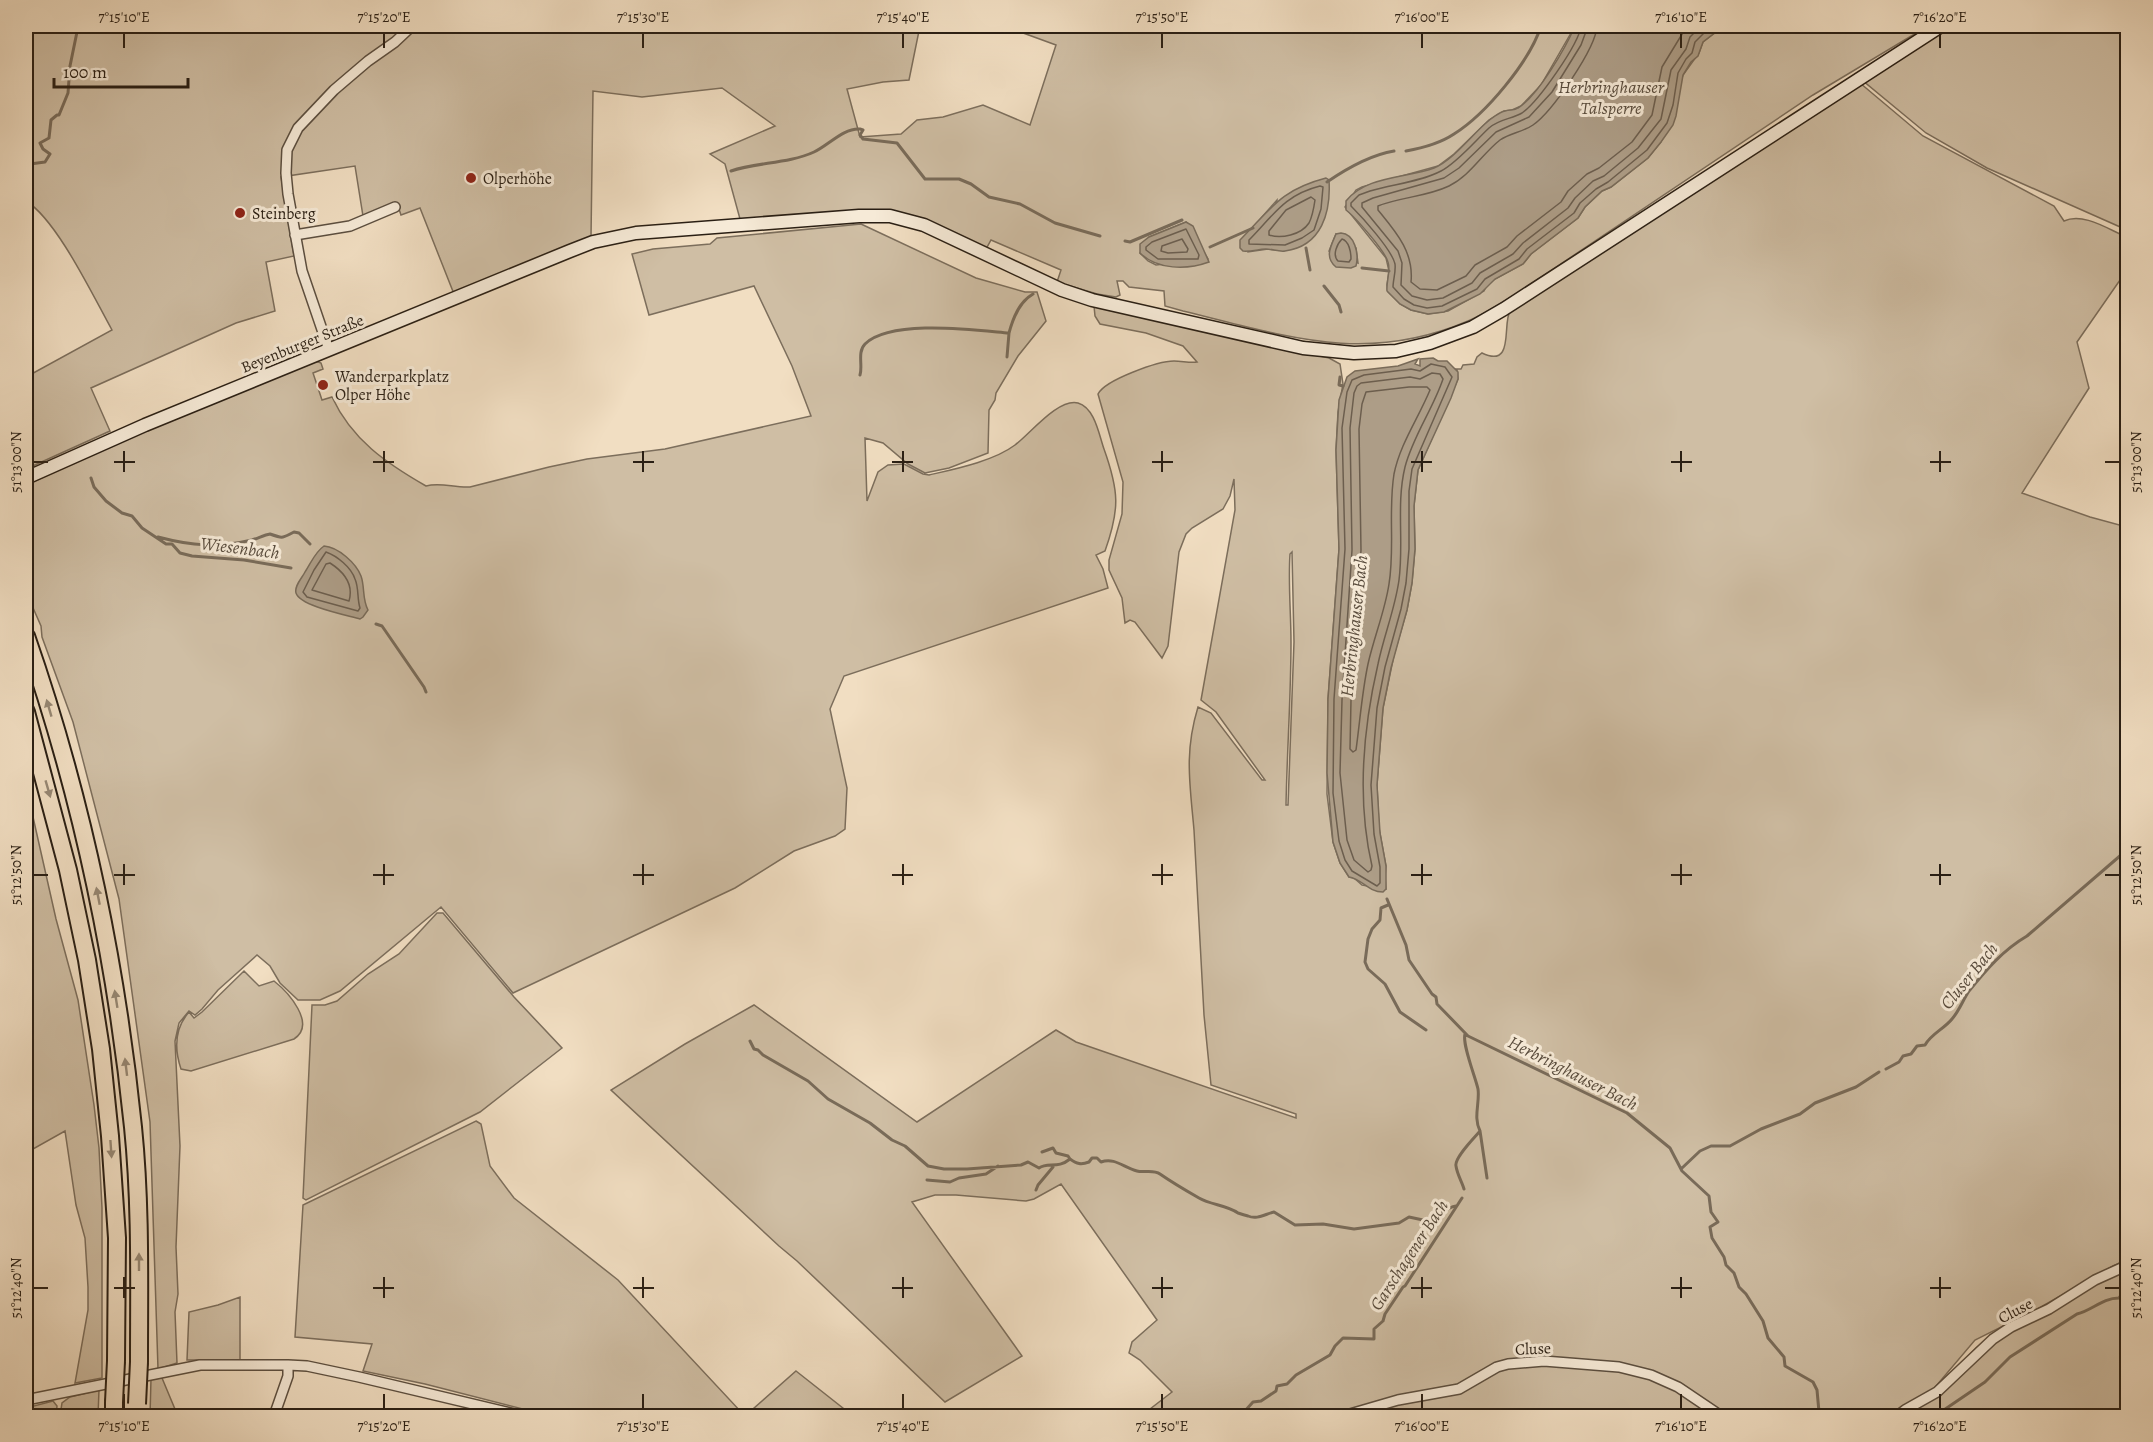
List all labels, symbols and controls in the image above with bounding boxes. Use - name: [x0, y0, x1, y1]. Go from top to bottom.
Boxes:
- text: 7°15'10"E: [98, 7, 150, 27]
- text: 7°15'20"E: [357, 7, 411, 27]
- text: 7°15'30"E: [617, 7, 669, 27]
- text: 7°15'40"E: [876, 7, 930, 27]
- text: 7°15'50"E: [1136, 7, 1188, 27]
- text: 7°16'00"E: [1395, 7, 1449, 27]
- text: 7°16'10"E: [1655, 7, 1707, 27]
- text: 7°16'20"E: [1913, 7, 1967, 27]
- scale bar: [54, 51, 188, 89]
- text: 100 m: [63, 60, 107, 84]
- water label: Herbringhauser Talsperre: [1558, 75, 1665, 120]
- place label: Olperhöhe: [483, 168, 552, 190]
- marker: Olperhöhe: [464, 171, 478, 185]
- place label: Steinberg: [252, 203, 316, 225]
- marker: Steinberg: [233, 206, 247, 220]
- street label: Beyenburger Straße: [238, 309, 367, 379]
- place label: Wanderparkplatz Olper Höhe: [334, 366, 449, 406]
- marker: Wanderparkplatz Olper Höhe: [316, 378, 330, 392]
- text: 51°13'00"N: [6, 431, 26, 493]
- text: 51°13'00"N: [2126, 431, 2146, 493]
- water label: Wiesenbach: [199, 531, 281, 565]
- water label: Herbringhauser Bach: [1335, 554, 1373, 698]
- one-way arrow: [44, 699, 53, 717]
- one-way arrow: [44, 780, 53, 798]
- text: 51°12'50"N: [6, 844, 26, 905]
- text: 51°12'50"N: [2126, 844, 2146, 905]
- one-way arrow: [93, 887, 102, 906]
- water label: Cluser Bach: [1935, 937, 2003, 1014]
- one-way arrow: [111, 989, 120, 1008]
- water label: Herbringhauser Bach: [1504, 1030, 1642, 1116]
- one-way arrow: [121, 1058, 131, 1077]
- one-way arrow: [106, 1140, 116, 1159]
- water label: Garschagener Bach: [1364, 1195, 1454, 1315]
- one-way arrow: [134, 1252, 144, 1271]
- text: 51°12'40"N: [6, 1257, 26, 1319]
- text: 51°12'40"N: [2126, 1257, 2146, 1319]
- street label: Cluse: [1994, 1293, 2037, 1329]
- street label: Cluse: [1515, 1337, 1552, 1361]
- text: 7°15'10"E: [98, 1416, 150, 1436]
- text: 7°15'20"E: [357, 1416, 411, 1436]
- text: 7°15'30"E: [617, 1416, 669, 1436]
- text: 7°15'40"E: [876, 1416, 930, 1436]
- text: 7°15'50"E: [1136, 1416, 1188, 1436]
- text: 7°16'00"E: [1395, 1416, 1449, 1436]
- text: 7°16'10"E: [1655, 1416, 1707, 1436]
- text: 7°16'20"E: [1913, 1416, 1967, 1436]

